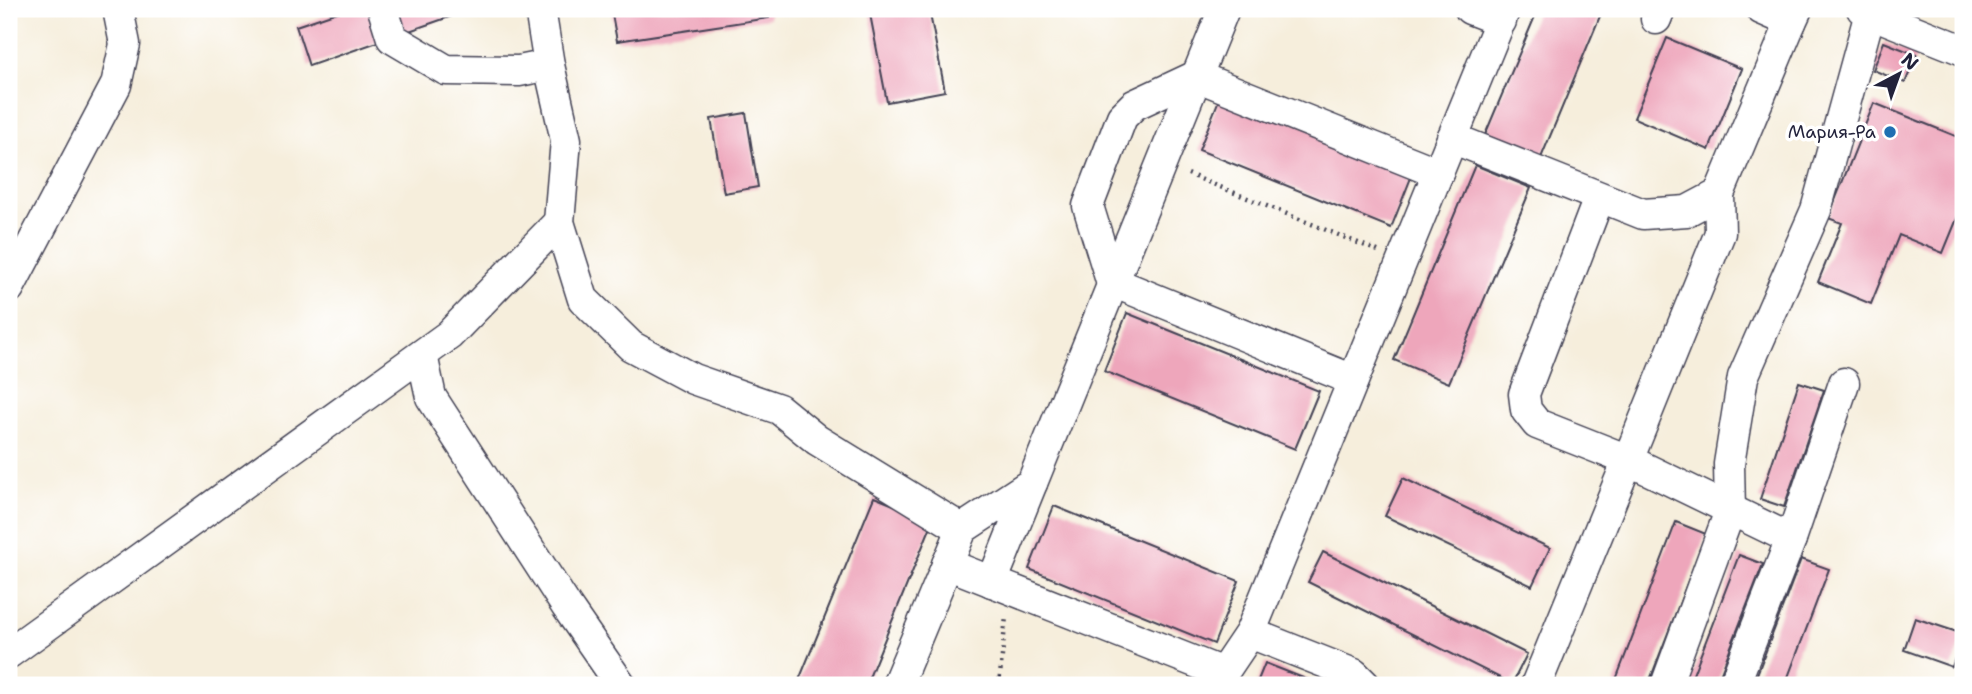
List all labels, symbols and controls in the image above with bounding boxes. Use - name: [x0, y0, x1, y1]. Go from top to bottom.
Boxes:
- north arrow: [1864, 38, 1934, 108]
- text: N: [1896, 47, 1924, 76]
- place label: Мария-Ра: [1788, 120, 1876, 144]
- marker: Мария-Ра: [1882, 124, 1898, 140]

